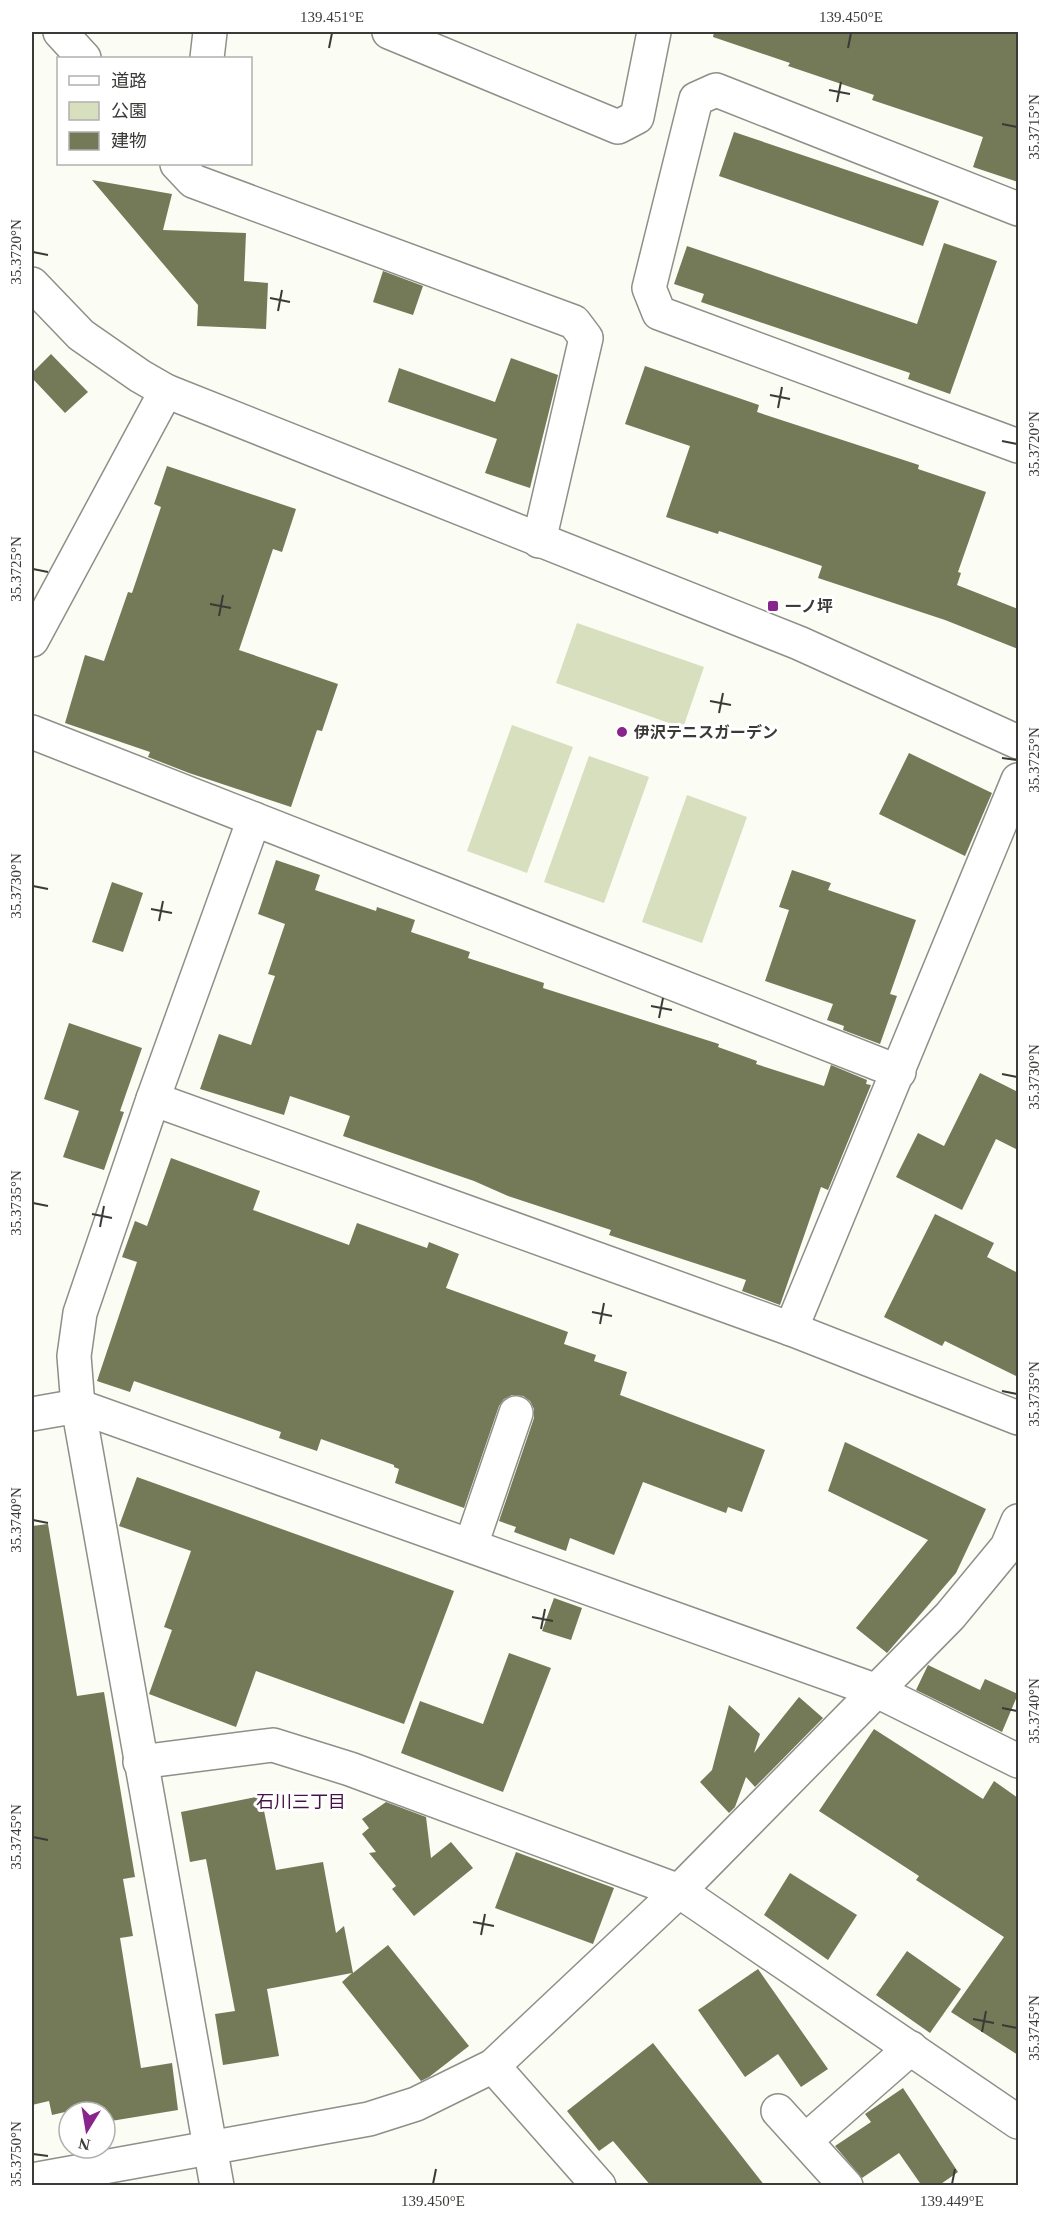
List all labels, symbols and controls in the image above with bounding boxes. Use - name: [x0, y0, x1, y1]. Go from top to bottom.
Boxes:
- text: 139.451°E: [300, 9, 364, 25]
- text: 139.450°E: [819, 9, 883, 25]
- legend: [57, 57, 252, 165]
- text: 道路: [111, 71, 147, 91]
- text: 35.3715°N: [1026, 94, 1042, 160]
- text: 公園: [111, 101, 147, 121]
- text: 建物: [111, 131, 147, 151]
- text: 35.3720°N: [8, 219, 24, 285]
- text: 35.3720°N: [1026, 411, 1042, 477]
- text: 35.3725°N: [8, 536, 24, 602]
- place label: 一ノ坪: [785, 598, 833, 615]
- marker: 一ノ坪: [766, 599, 780, 613]
- place label: 伊沢テニスガーデン: [633, 724, 778, 741]
- marker: 伊沢テニスガーデン: [615, 725, 629, 739]
- text: 35.3725°N: [1026, 727, 1042, 793]
- text: 35.3730°N: [8, 853, 24, 919]
- text: 35.3730°N: [1026, 1044, 1042, 1110]
- text: 35.3735°N: [8, 1170, 24, 1236]
- text: 35.3735°N: [1026, 1361, 1042, 1427]
- text: 35.3740°N: [8, 1487, 24, 1553]
- text: 35.3740°N: [1026, 1678, 1042, 1744]
- district label: 石川三丁目: [256, 1792, 346, 1812]
- text: 35.3745°N: [8, 1804, 24, 1870]
- text: 35.3745°N: [1026, 1995, 1042, 2061]
- north arrow: [57, 2100, 117, 2160]
- text: 35.3750°N: [8, 2121, 24, 2187]
- text: N: [77, 2135, 92, 2154]
- text: 139.450°E: [401, 2193, 465, 2209]
- text: 139.449°E: [920, 2193, 984, 2209]

